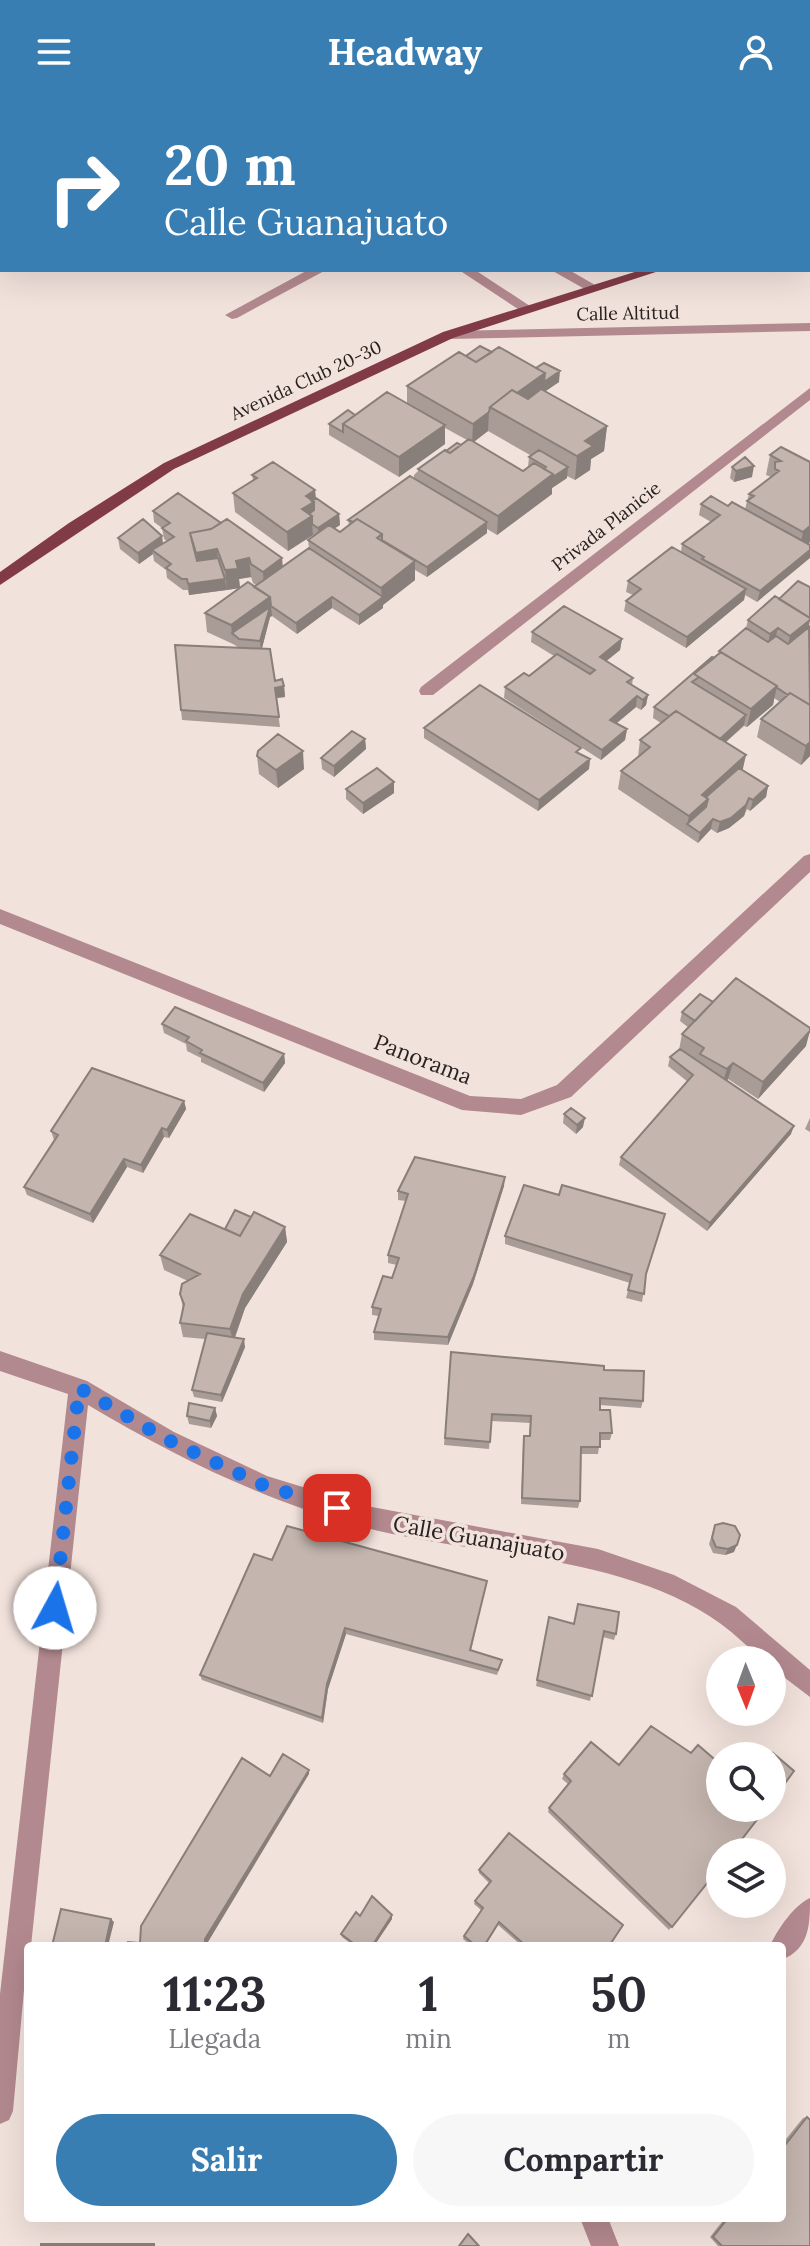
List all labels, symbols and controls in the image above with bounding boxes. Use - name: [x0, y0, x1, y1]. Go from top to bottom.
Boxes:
- text: Headway: [328, 29, 482, 75]
- icon: menu: [32, 30, 76, 74]
- icon: person: [734, 30, 778, 74]
- text: 20 m: [164, 129, 296, 200]
- icon: right: [32, 136, 136, 240]
- text: Calle Guanajuato: [164, 199, 448, 245]
- street label: Calle Altitud: [576, 301, 680, 325]
- street label: Avenida Club 20-30: [226, 335, 385, 426]
- street label: Privada Planicie: [547, 476, 665, 576]
- street label: Panorama: [370, 1028, 476, 1090]
- pin: [303, 1474, 371, 1542]
- icon: arrive: [315, 1486, 359, 1530]
- street label: Calle Guanajuato: [391, 1509, 567, 1567]
- position arrow: [13, 1566, 97, 1650]
- north arrow: [706, 1646, 786, 1726]
- map controls: [706, 1646, 786, 1918]
- button: search: [706, 1742, 786, 1822]
- button: layers: [706, 1838, 786, 1918]
- text: 11:23: [163, 1963, 266, 2024]
- text: 1: [419, 1963, 438, 2024]
- text: 50: [591, 1963, 647, 2024]
- text: Llegada: [168, 2022, 261, 2055]
- text: min: [405, 2022, 452, 2055]
- text: m: [607, 2022, 630, 2055]
- button: Salir: [56, 2114, 397, 2206]
- button: Compartir: [413, 2114, 754, 2206]

